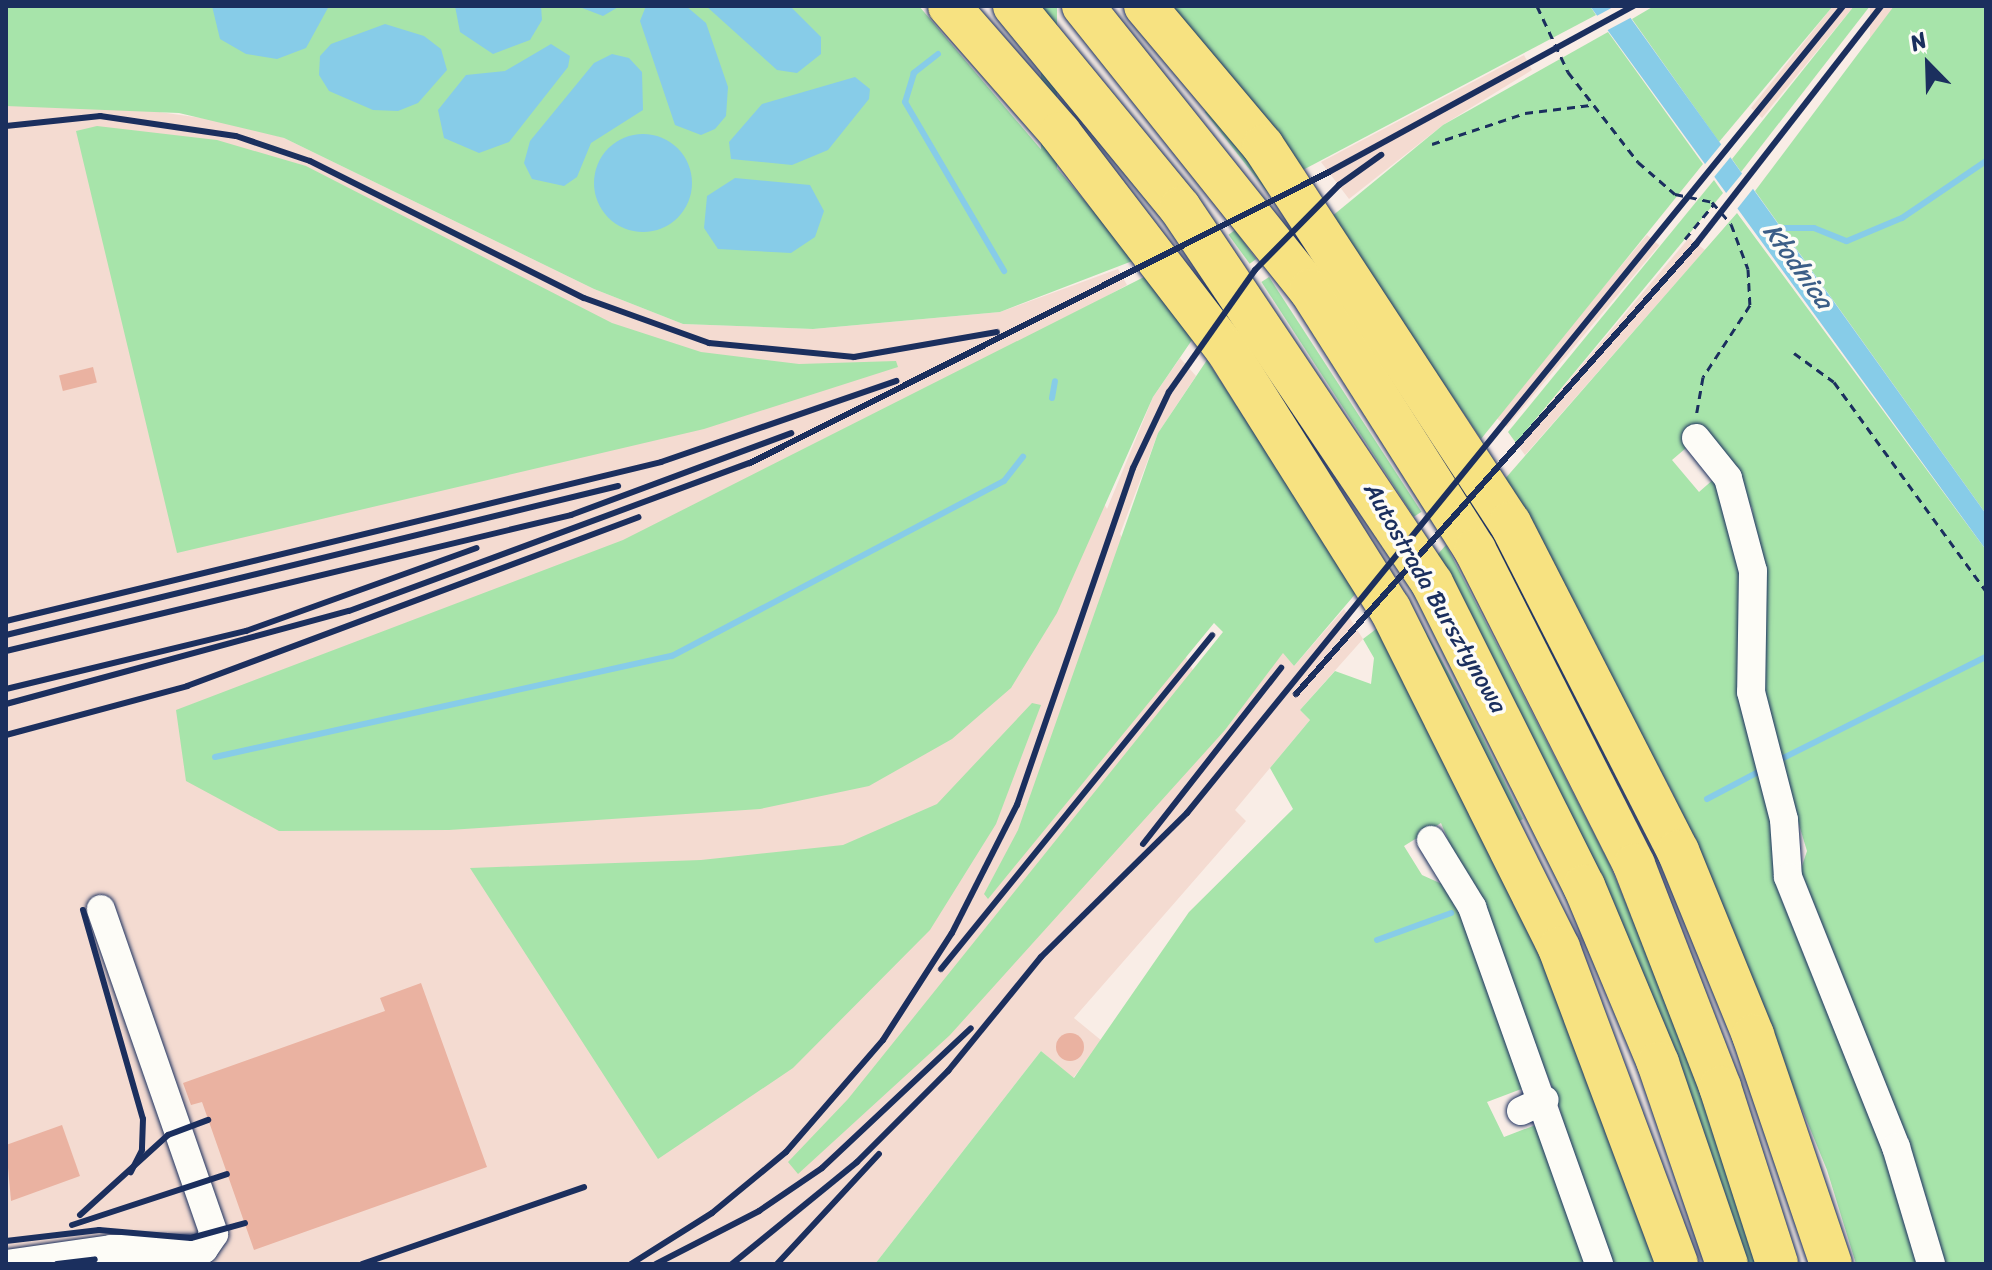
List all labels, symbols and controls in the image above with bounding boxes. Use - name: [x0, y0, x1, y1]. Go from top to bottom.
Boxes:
- text: N: [1904, 21, 1933, 62]
- north arrow: [1888, 24, 1968, 104]
- water label: Kłodnica: [1756, 217, 1840, 315]
- street label: Autostrada Bursztynowa: [1357, 477, 1513, 719]

